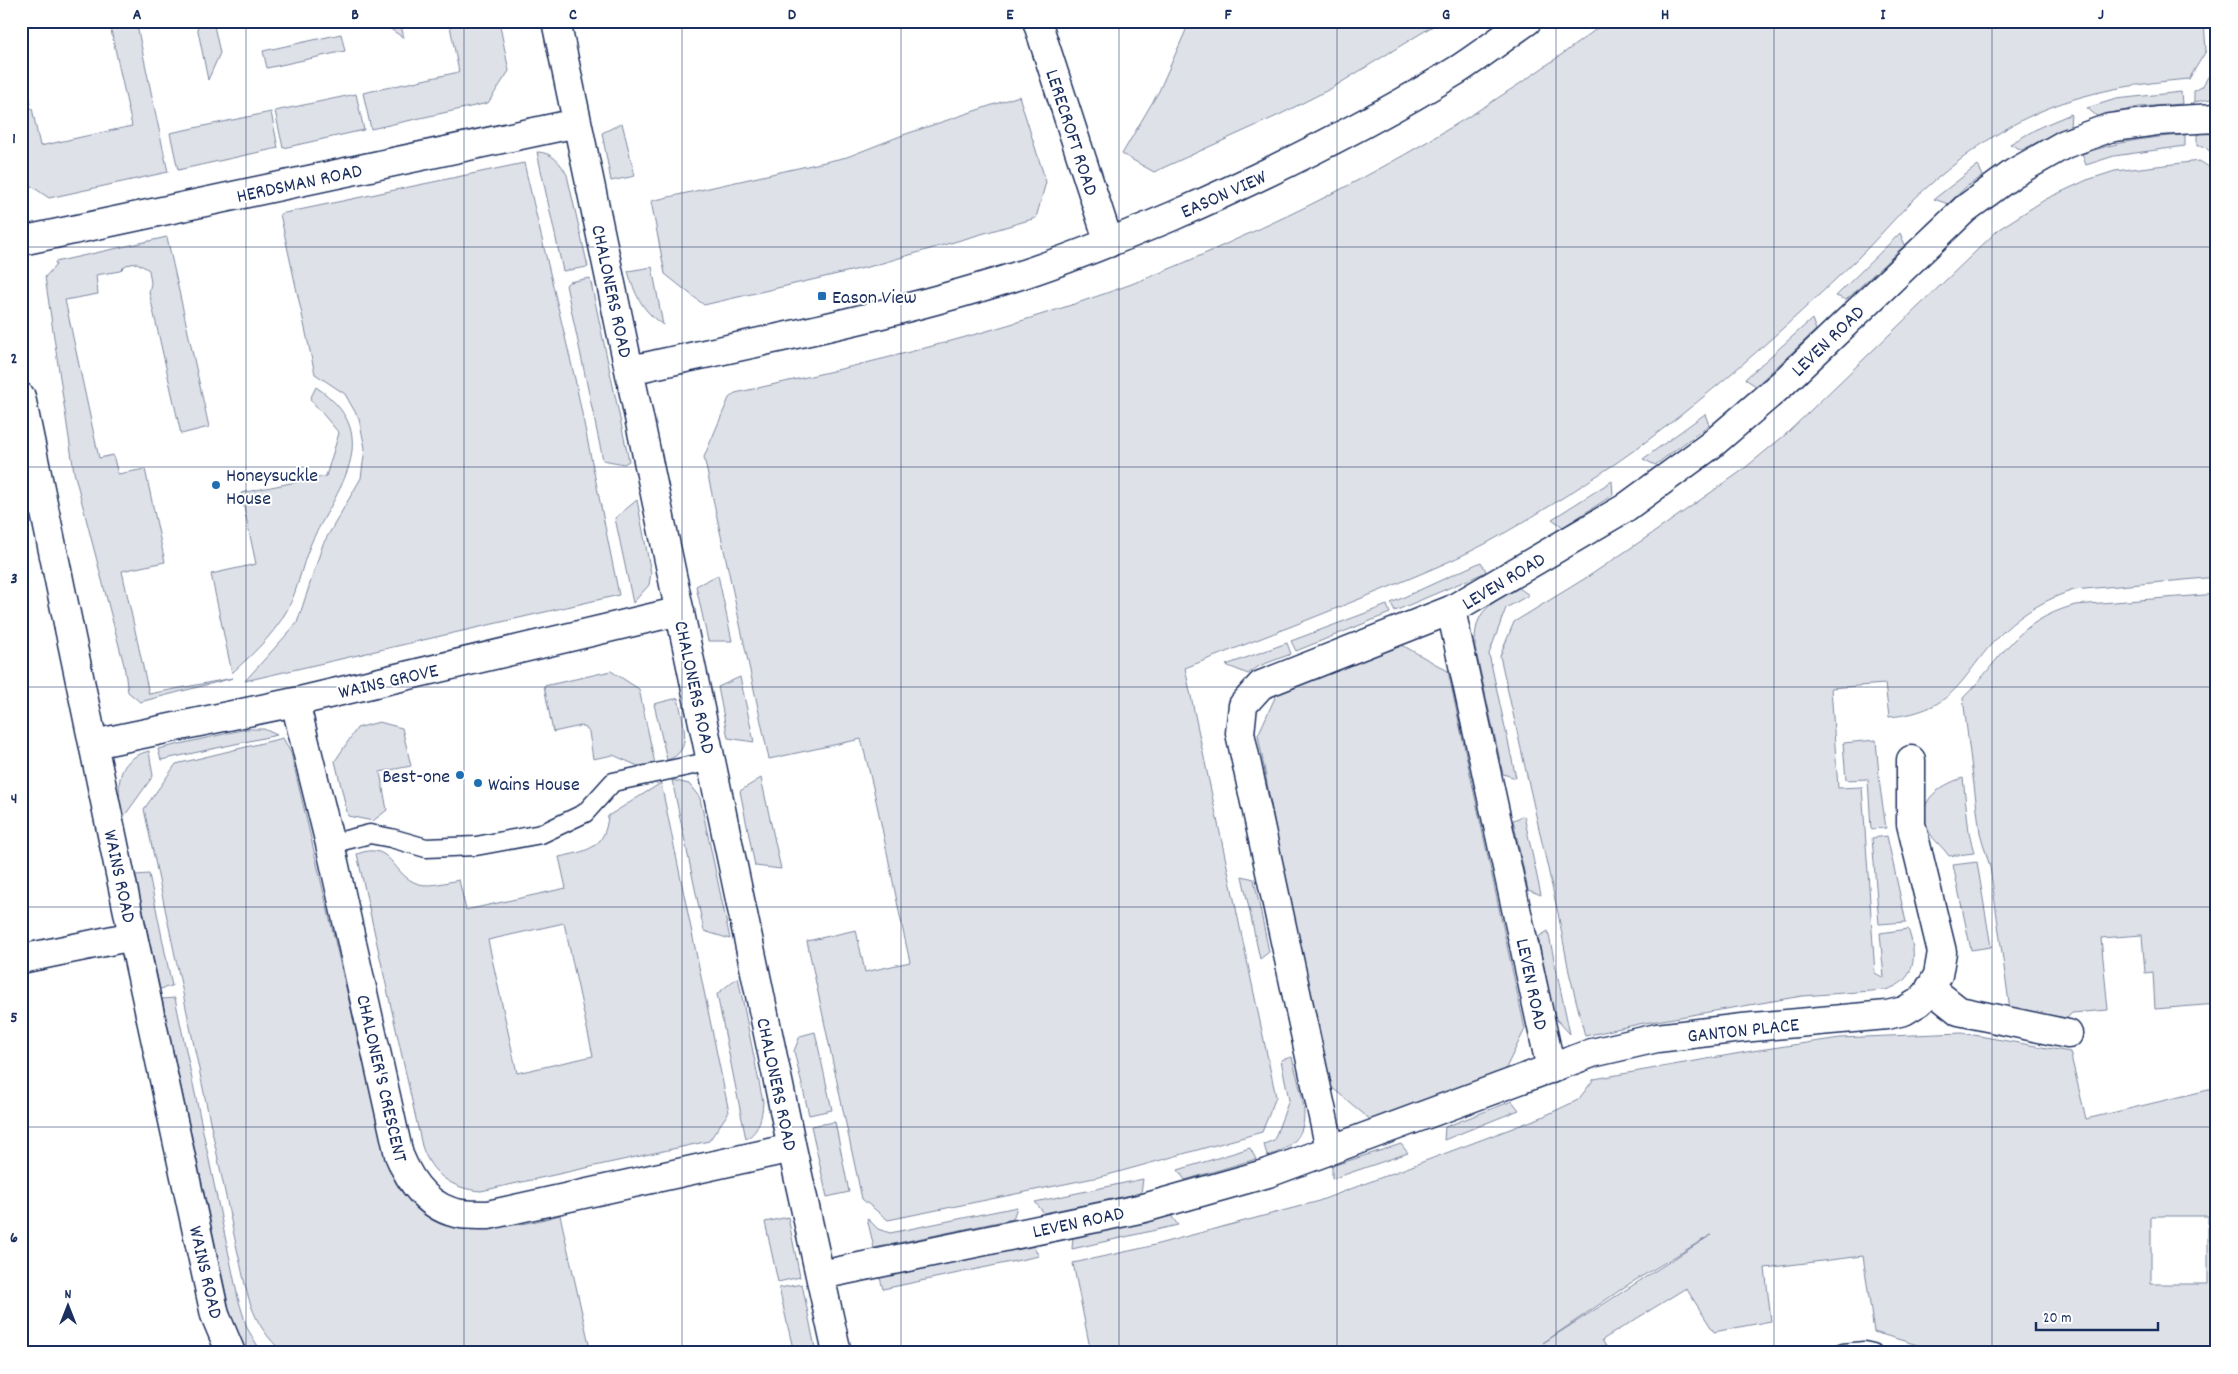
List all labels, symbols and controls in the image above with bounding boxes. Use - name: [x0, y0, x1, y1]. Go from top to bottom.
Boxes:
- text: A: [133, 4, 142, 27]
- text: B: [351, 4, 359, 27]
- text: C: [569, 4, 577, 27]
- text: D: [788, 4, 797, 27]
- text: E: [1006, 4, 1014, 27]
- text: F: [1224, 4, 1232, 27]
- text: G: [1442, 4, 1450, 27]
- text: H: [1661, 4, 1669, 27]
- text: I: [1881, 4, 1887, 27]
- text: J: [2098, 4, 2104, 27]
- street label: LERECROFT ROAD: [1037, 66, 1104, 200]
- text: 1: [12, 128, 16, 151]
- street label: HERDSMAN ROAD: [234, 158, 365, 212]
- street label: EASON VIEW: [1177, 164, 1272, 227]
- street label: CHALONERS ROAD: [582, 223, 638, 361]
- place label: Eason View: [832, 285, 917, 313]
- marker: Eason View: [816, 290, 828, 302]
- street label: LEVEN ROAD: [1786, 300, 1872, 384]
- text: 2: [11, 348, 18, 371]
- place label: Honeysuckle House: [226, 463, 318, 514]
- marker: Honeysuckle House: [210, 479, 222, 491]
- street label: LEVEN ROAD: [1458, 547, 1552, 618]
- text: 3: [10, 568, 18, 591]
- street label: CHALONERS ROAD: [665, 619, 721, 757]
- street label: WAINS GROVE: [336, 658, 441, 708]
- place label: Best-one: [382, 764, 450, 792]
- marker: Best-one: [454, 769, 466, 781]
- place label: Wains House: [488, 772, 580, 800]
- marker: Wains House: [472, 777, 484, 789]
- text: 4: [11, 788, 17, 811]
- street label: WAINS ROAD: [95, 828, 142, 926]
- street label: LEVEN ROAD: [1507, 936, 1553, 1033]
- street label: CHALONER'S CRESCENT: [347, 992, 413, 1165]
- text: 5: [10, 1007, 18, 1030]
- street label: GANTON PLACE: [1686, 1012, 1800, 1052]
- street label: CHALONERS ROAD: [747, 1016, 803, 1154]
- street label: LEVEN ROAD: [1030, 1201, 1127, 1247]
- street label: WAINS ROAD: [180, 1224, 228, 1322]
- text: 6: [10, 1227, 18, 1250]
- north arrow: [42, 1282, 92, 1332]
- text: N: [65, 1285, 72, 1305]
- scale bar: [2036, 1299, 2158, 1331]
- text: 20 m: [2043, 1308, 2071, 1330]

